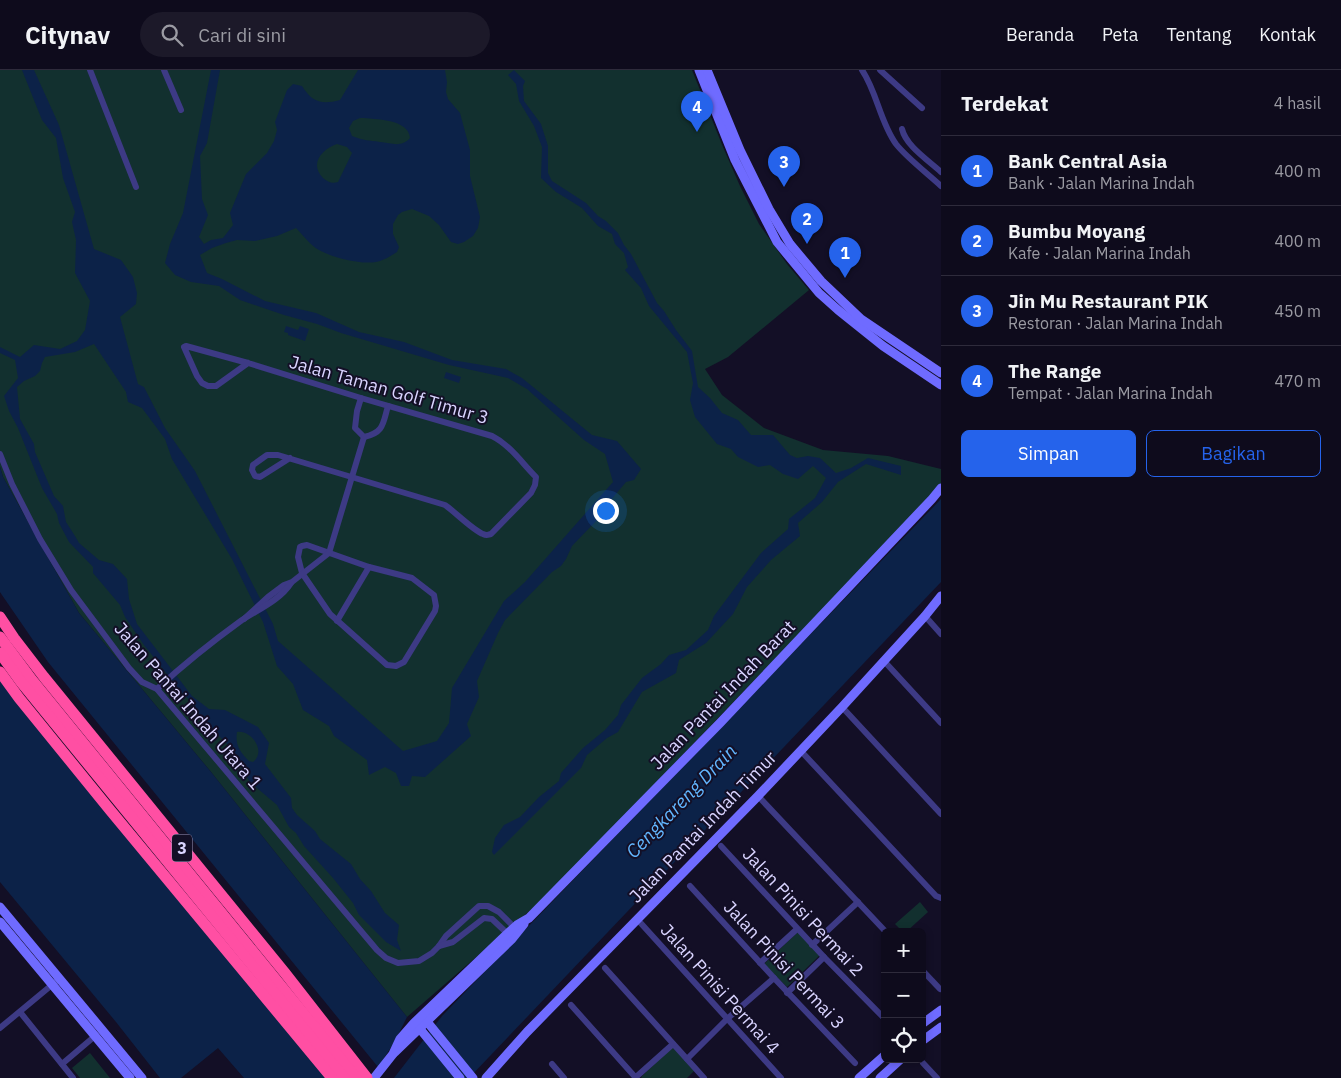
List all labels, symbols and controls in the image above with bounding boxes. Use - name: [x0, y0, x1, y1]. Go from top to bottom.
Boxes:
- search box: [140, 12, 490, 57]
- text: Citynav: [25, 19, 110, 51]
- icon: search: [158, 21, 186, 49]
- text: Cari di sini: [198, 23, 286, 47]
- text: Beranda: [1006, 23, 1074, 46]
- text: Peta: [1102, 23, 1138, 46]
- text: Tentang: [1166, 23, 1231, 46]
- text: Kontak: [1259, 23, 1316, 46]
- text: Terdekat: [961, 89, 1049, 117]
- pin: 4: [681, 91, 713, 132]
- text: 4 hasil: [1274, 93, 1321, 113]
- pin: 3: [768, 146, 800, 187]
- text: Bank Central Asia: [1008, 149, 1167, 173]
- text: 1: [972, 161, 982, 181]
- text: 400 m: [1274, 161, 1321, 181]
- text: Bank · Jalan Marina Indah: [1008, 173, 1195, 193]
- pin: 2: [791, 203, 823, 244]
- text: Bumbu Moyang: [1008, 219, 1145, 243]
- text: 2: [972, 231, 982, 251]
- text: 400 m: [1274, 231, 1321, 251]
- pin: 1: [829, 237, 861, 278]
- text: Kafe · Jalan Marina Indah: [1008, 243, 1191, 263]
- text: Jin Mu Restaurant PIK: [1008, 289, 1208, 313]
- text: 3: [972, 301, 982, 321]
- text: 450 m: [1274, 301, 1321, 321]
- text: Restoran · Jalan Marina Indah: [1008, 313, 1223, 333]
- street label: Jalan Taman Golf Timur 3: [287, 350, 491, 429]
- text: The Range: [1008, 359, 1101, 383]
- text: 4: [972, 371, 982, 391]
- text: 470 m: [1274, 371, 1321, 391]
- text: Tempat · Jalan Marina Indah: [1008, 383, 1213, 403]
- button: Simpan: [961, 430, 1136, 477]
- button: Bagikan: [1146, 430, 1321, 477]
- your location: [593, 498, 619, 524]
- street label: Jalan Pantai Indah Barat: [645, 615, 800, 774]
- street label: Jalan Pantai Indah Utara 1: [109, 617, 267, 794]
- water label: Cengkareng Drain: [620, 739, 742, 863]
- street label: Jalan Pantai Indah Timur: [624, 746, 781, 907]
- road number: 3: [172, 834, 192, 861]
- street label: Jalan Pinisi Permai 2: [738, 843, 869, 981]
- street label: Jalan Pinisi Permai 3: [719, 896, 850, 1034]
- street label: Jalan Pinisi Permai 4: [656, 919, 785, 1059]
- map controls: [881, 928, 926, 1063]
- button: +: [881, 928, 926, 973]
- button: −: [881, 973, 926, 1018]
- button: locate: [881, 1018, 926, 1063]

